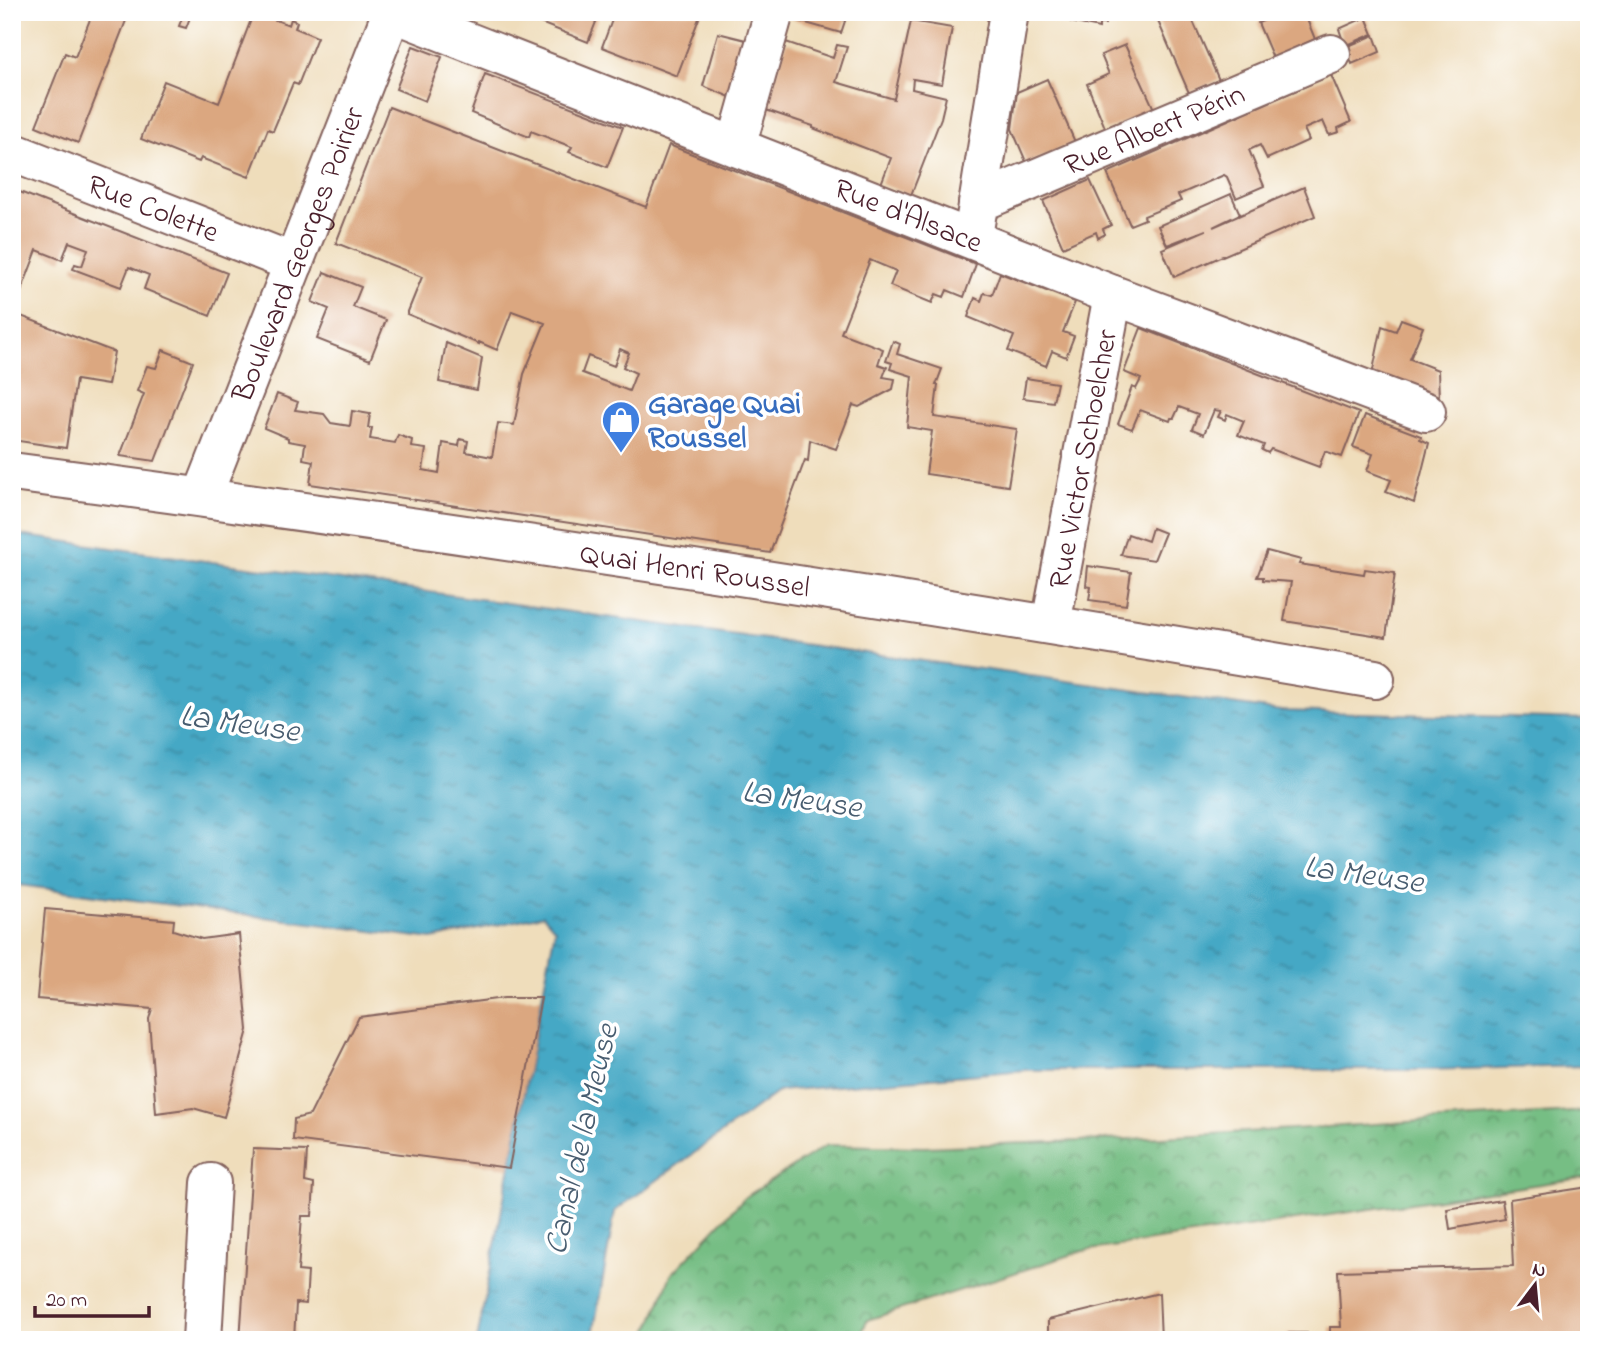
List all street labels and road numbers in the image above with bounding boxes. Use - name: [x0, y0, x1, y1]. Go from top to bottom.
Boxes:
- street label: Rue Albert Périn: [1058, 74, 1253, 189]
- street label: Boulevard Georges Poirier: [222, 100, 378, 410]
- street label: Rue Colette: [80, 165, 225, 256]
- street label: Rue d'Alsace: [827, 169, 989, 267]
- street label: Rue Victor Schoelcher: [1039, 326, 1131, 593]
- street label: Quai Henri Roussel: [577, 533, 813, 612]

